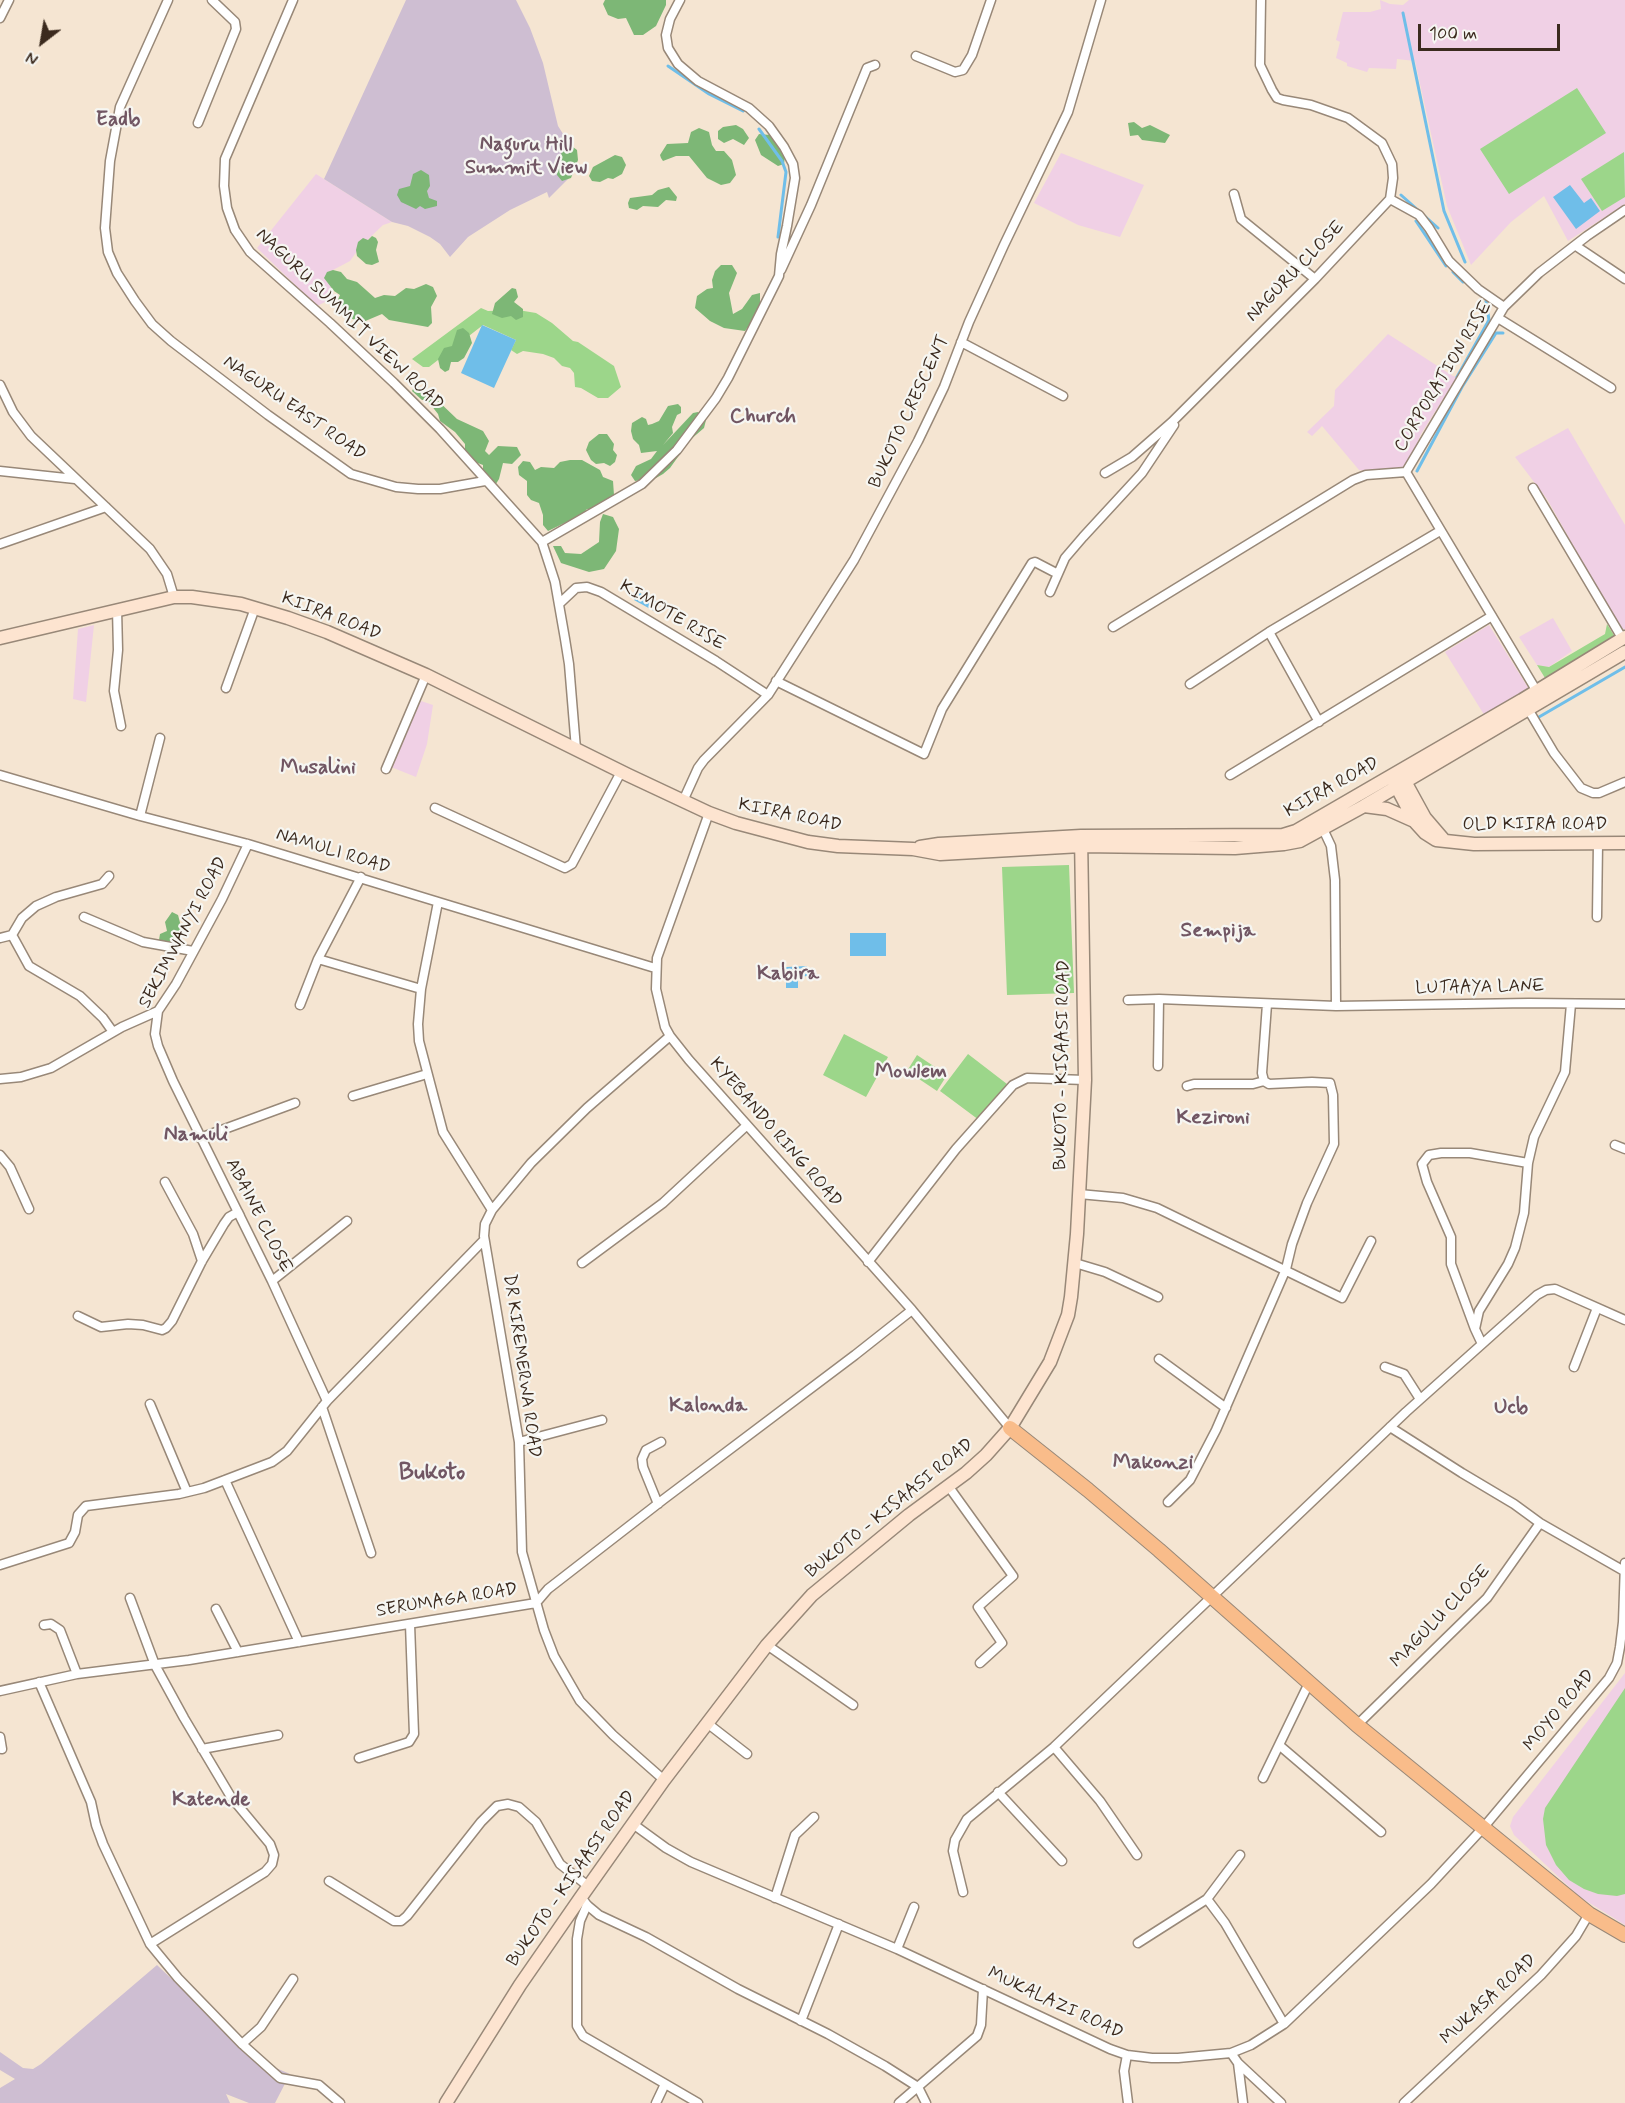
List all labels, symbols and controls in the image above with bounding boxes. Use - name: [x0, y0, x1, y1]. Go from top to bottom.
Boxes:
- north arrow: [12, 12, 72, 72]
- scale bar: [1421, 12, 1564, 50]
- text: 100 m: [1429, 22, 1477, 46]
- text: N: [22, 46, 42, 70]
- district label: Eadb: [96, 108, 140, 134]
- district label: Naguru Hill Summit View: [465, 134, 587, 181]
- street label: NAGURU CLOSE: [1242, 217, 1350, 327]
- street label: NAGURU SUMMIT VIEW ROAD: [251, 224, 447, 416]
- street label: CORPORATION RISE: [1390, 298, 1498, 456]
- street label: BUKOTO CRESCENT: [865, 332, 955, 492]
- street label: NAGURU EAST ROAD: [219, 352, 369, 466]
- district label: Church: [730, 405, 796, 431]
- street label: KIMOTE RISE: [615, 576, 729, 656]
- street label: KIIRA ROAD: [278, 588, 384, 646]
- street label: KIIRA ROAD: [1281, 753, 1383, 823]
- district label: Musalini: [280, 756, 356, 782]
- street label: KIIRA ROAD: [736, 795, 844, 837]
- street label: OLD KIIRA ROAD: [1463, 814, 1607, 836]
- street label: NAMULI ROAD: [273, 824, 393, 880]
- street label: SEKIMWANYI ROAD: [135, 854, 233, 1012]
- district label: Sempija: [1181, 919, 1255, 945]
- street label: BUKOTO - KISAASI ROAD: [1050, 960, 1076, 1170]
- district label: Kabira: [757, 963, 819, 987]
- street label: LUTAAYA LANE: [1415, 976, 1545, 1000]
- street label: KYEBANDO RING ROAD: [704, 1054, 846, 1212]
- district label: Mowlem: [875, 1060, 947, 1086]
- district label: Kezironi: [1176, 1106, 1250, 1132]
- district label: Namuli: [164, 1123, 228, 1149]
- street label: ABAINE CLOSE: [220, 1155, 296, 1277]
- street label: DR KIREMERWA ROAD: [497, 1273, 545, 1459]
- district label: Kalonda: [669, 1394, 747, 1420]
- district label: Ucb: [1494, 1396, 1528, 1422]
- street label: BUKOTO - KISAASI ROAD: [802, 1434, 978, 1584]
- district label: Makonzi: [1113, 1451, 1193, 1477]
- district label: Bukoto: [399, 1460, 465, 1488]
- street label: MAGULU CLOSE: [1386, 1561, 1496, 1673]
- street label: SERUMAGA ROAD: [375, 1579, 519, 1623]
- street label: MOYO ROAD: [1520, 1666, 1600, 1756]
- street label: BUKOTO - KISAASI ROAD: [503, 1787, 641, 1971]
- district label: Katende: [172, 1788, 250, 1814]
- street label: MUKASA ROAD: [1437, 1950, 1541, 2050]
- street label: MUKALAZI ROAD: [984, 1963, 1126, 2045]

